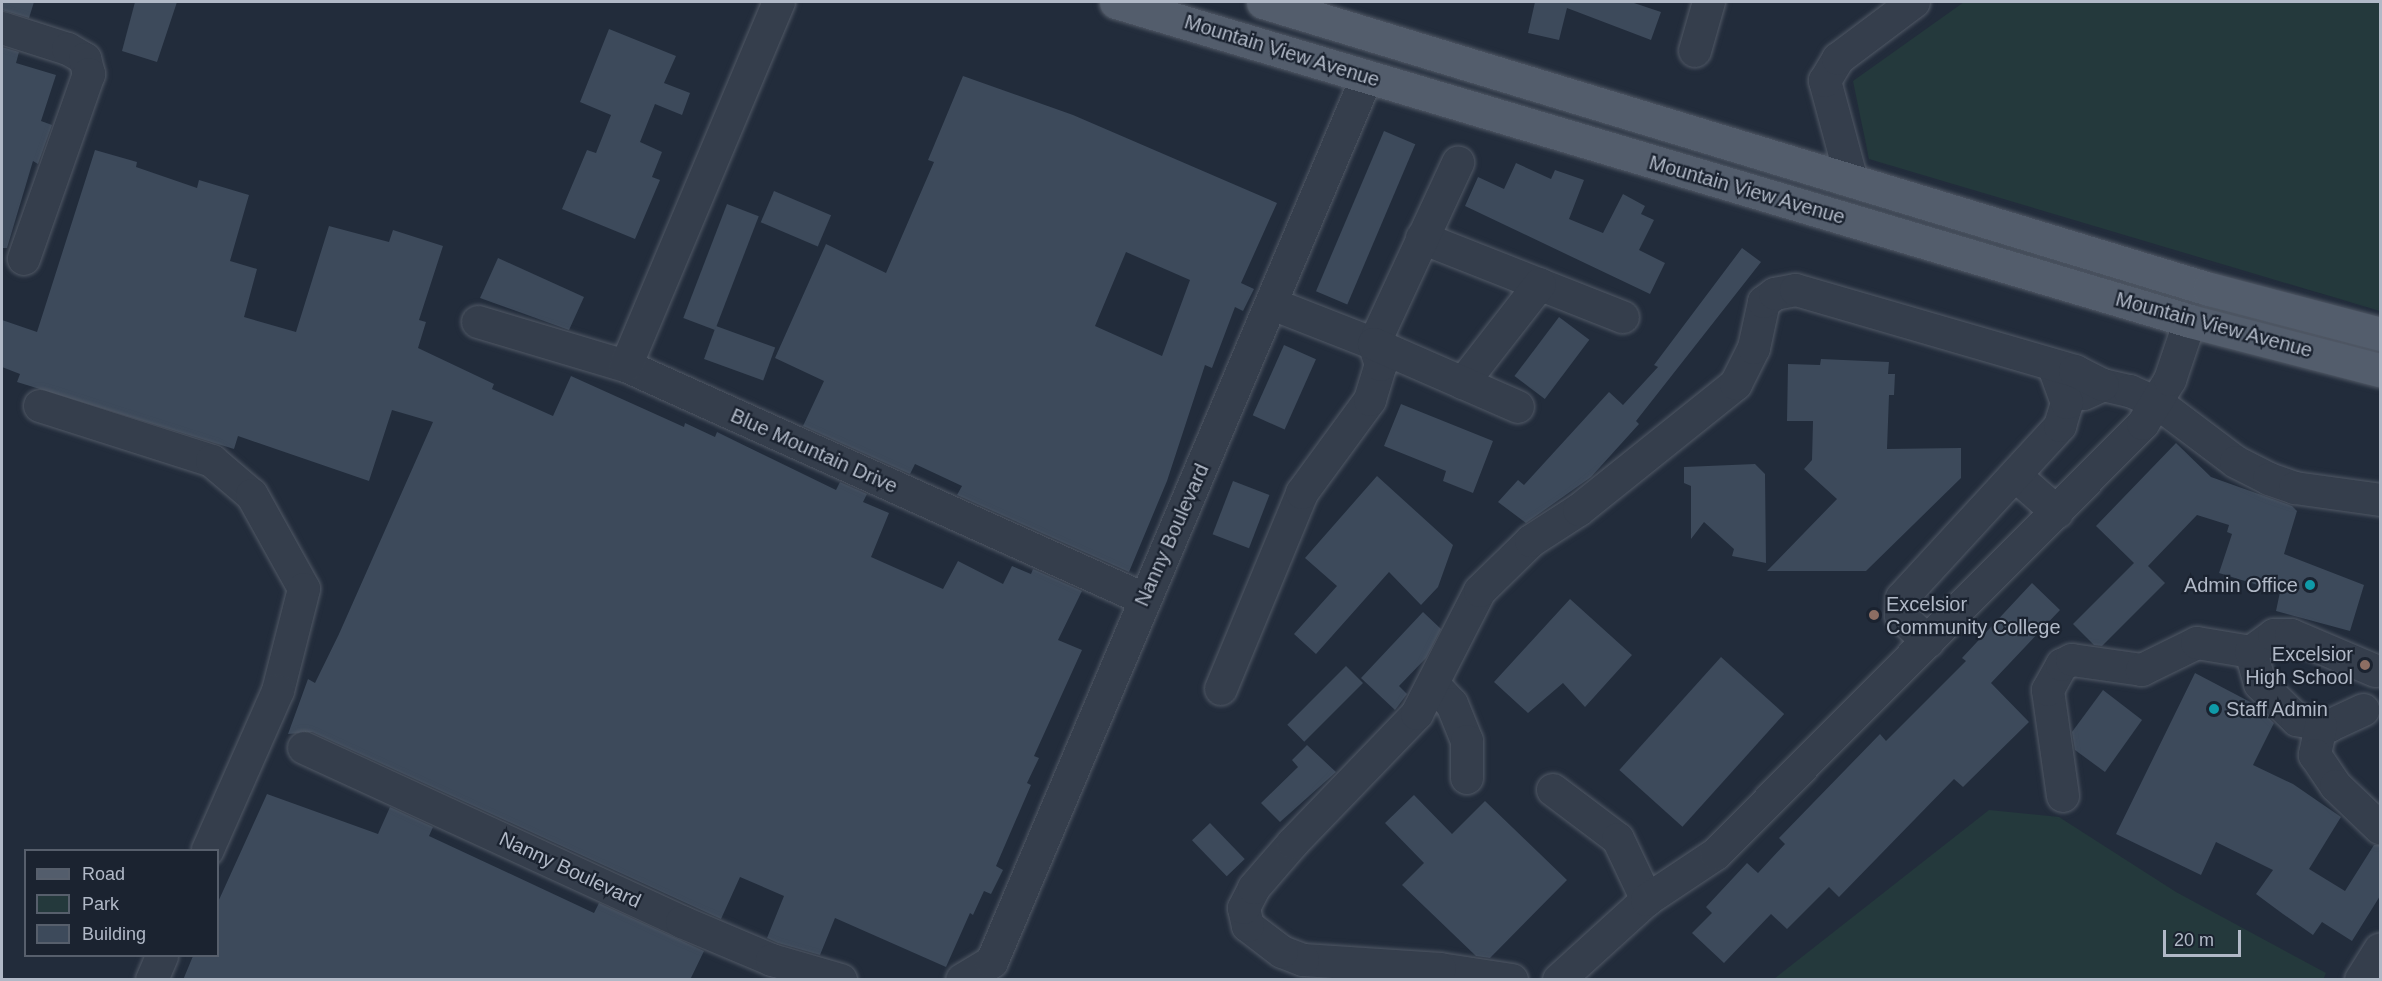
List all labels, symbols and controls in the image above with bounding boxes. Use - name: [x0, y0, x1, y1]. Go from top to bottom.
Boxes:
- street label: Mountain View Avenue: [1181, 10, 1383, 92]
- street label: Mountain View Avenue: [1646, 150, 1848, 230]
- street label: Mountain View Avenue: [2112, 287, 2316, 363]
- street label: Blue Mountain Drive: [727, 403, 901, 499]
- street label: Nanny Boulevard: [1130, 460, 1214, 610]
- place label: Admin Office: [2184, 573, 2298, 597]
- marker: Admin Office: [2303, 578, 2317, 592]
- place label: Excelsior Community College: [1886, 592, 2061, 639]
- marker: Excelsior Community College: [1867, 608, 1881, 622]
- place label: Excelsior High School: [2245, 642, 2353, 689]
- marker: Excelsior High School: [2358, 658, 2372, 672]
- place label: Staff Admin: [2226, 697, 2329, 721]
- marker: Staff Admin: [2207, 702, 2221, 716]
- street label: Nanny Boulevard: [495, 827, 645, 913]
- legend: [24, 849, 219, 957]
- text: Road: [82, 864, 125, 884]
- text: Park: [82, 894, 119, 914]
- scale bar: [2166, 918, 2244, 956]
- text: Building: [82, 924, 146, 944]
- text: 20 m: [2174, 930, 2214, 950]

